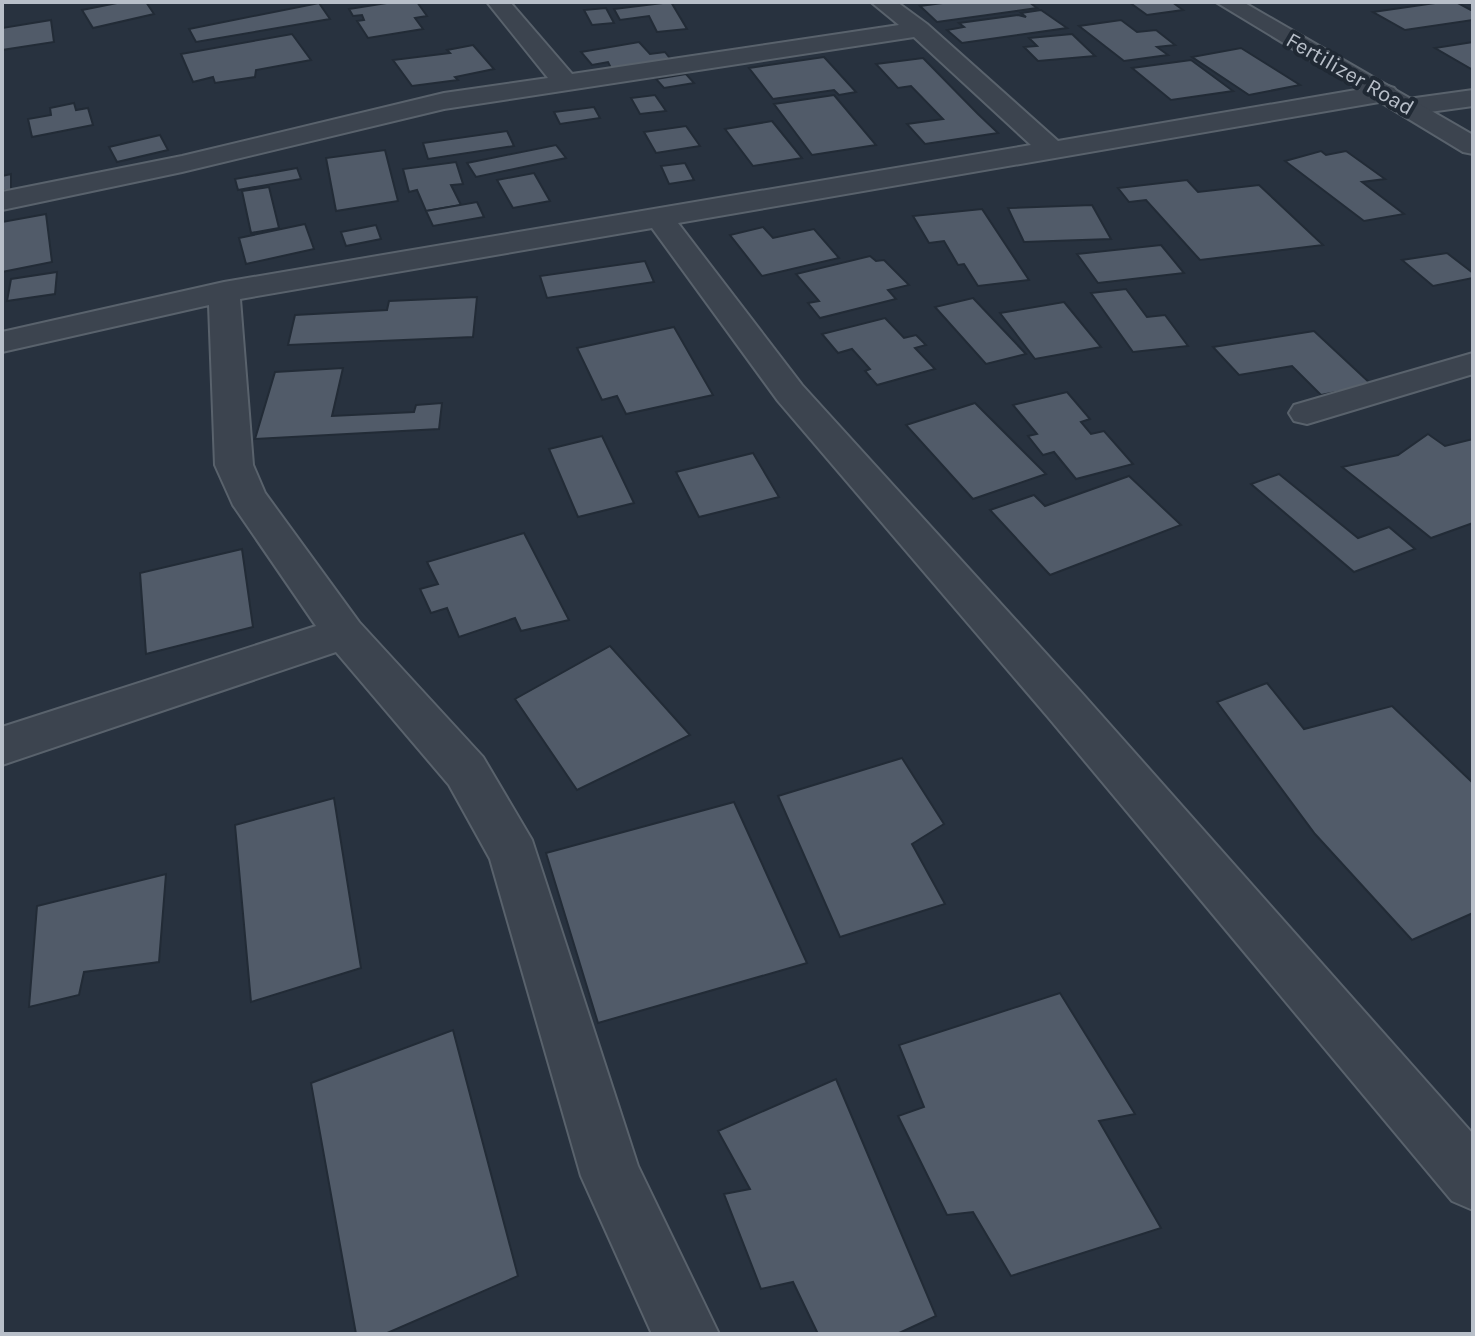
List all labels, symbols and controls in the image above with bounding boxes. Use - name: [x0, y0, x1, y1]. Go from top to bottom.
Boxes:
- street label: Fertilizer Road: [1281, 27, 1419, 121]

